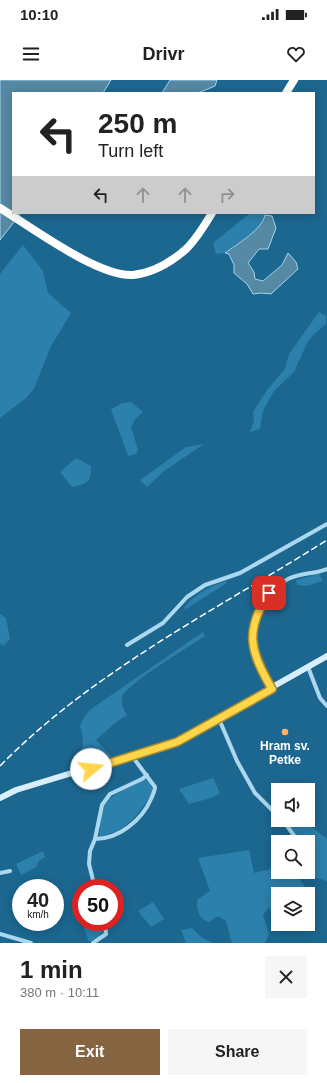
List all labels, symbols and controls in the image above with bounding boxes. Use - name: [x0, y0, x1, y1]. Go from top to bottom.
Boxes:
- text: 10:10: [20, 6, 58, 23]
- icon: menu: [20, 43, 42, 65]
- icon: heart: [285, 43, 307, 65]
- text: Drivr: [142, 44, 185, 64]
- icon: left: [32, 108, 84, 160]
- text: 250 m: [98, 108, 177, 139]
- text: Turn left: [98, 141, 163, 161]
- icon: left: [90, 184, 112, 206]
- icon: ahead: [132, 184, 154, 206]
- icon: ahead: [174, 184, 196, 206]
- icon: right: [216, 184, 238, 206]
- pin: [252, 576, 286, 610]
- icon: arrive: [258, 582, 280, 604]
- marker: Hram sv. Petke: [280, 727, 290, 737]
- place label: Hram sv. Petke: [260, 739, 310, 767]
- position arrow: [70, 748, 112, 790]
- map controls: [271, 783, 315, 931]
- button: sound: [271, 783, 315, 827]
- button: search: [271, 835, 315, 879]
- speed limit sign: 50: [72, 879, 124, 931]
- button: layers: [271, 887, 315, 931]
- text: 40: [27, 889, 49, 911]
- text: km/h: [27, 909, 49, 920]
- text: 1 min: [20, 956, 83, 983]
- button: close: [265, 956, 307, 998]
- text: 380 m · 10:11: [20, 985, 99, 1000]
- button: Exit: [20, 1029, 160, 1075]
- button: Share: [168, 1029, 307, 1075]

